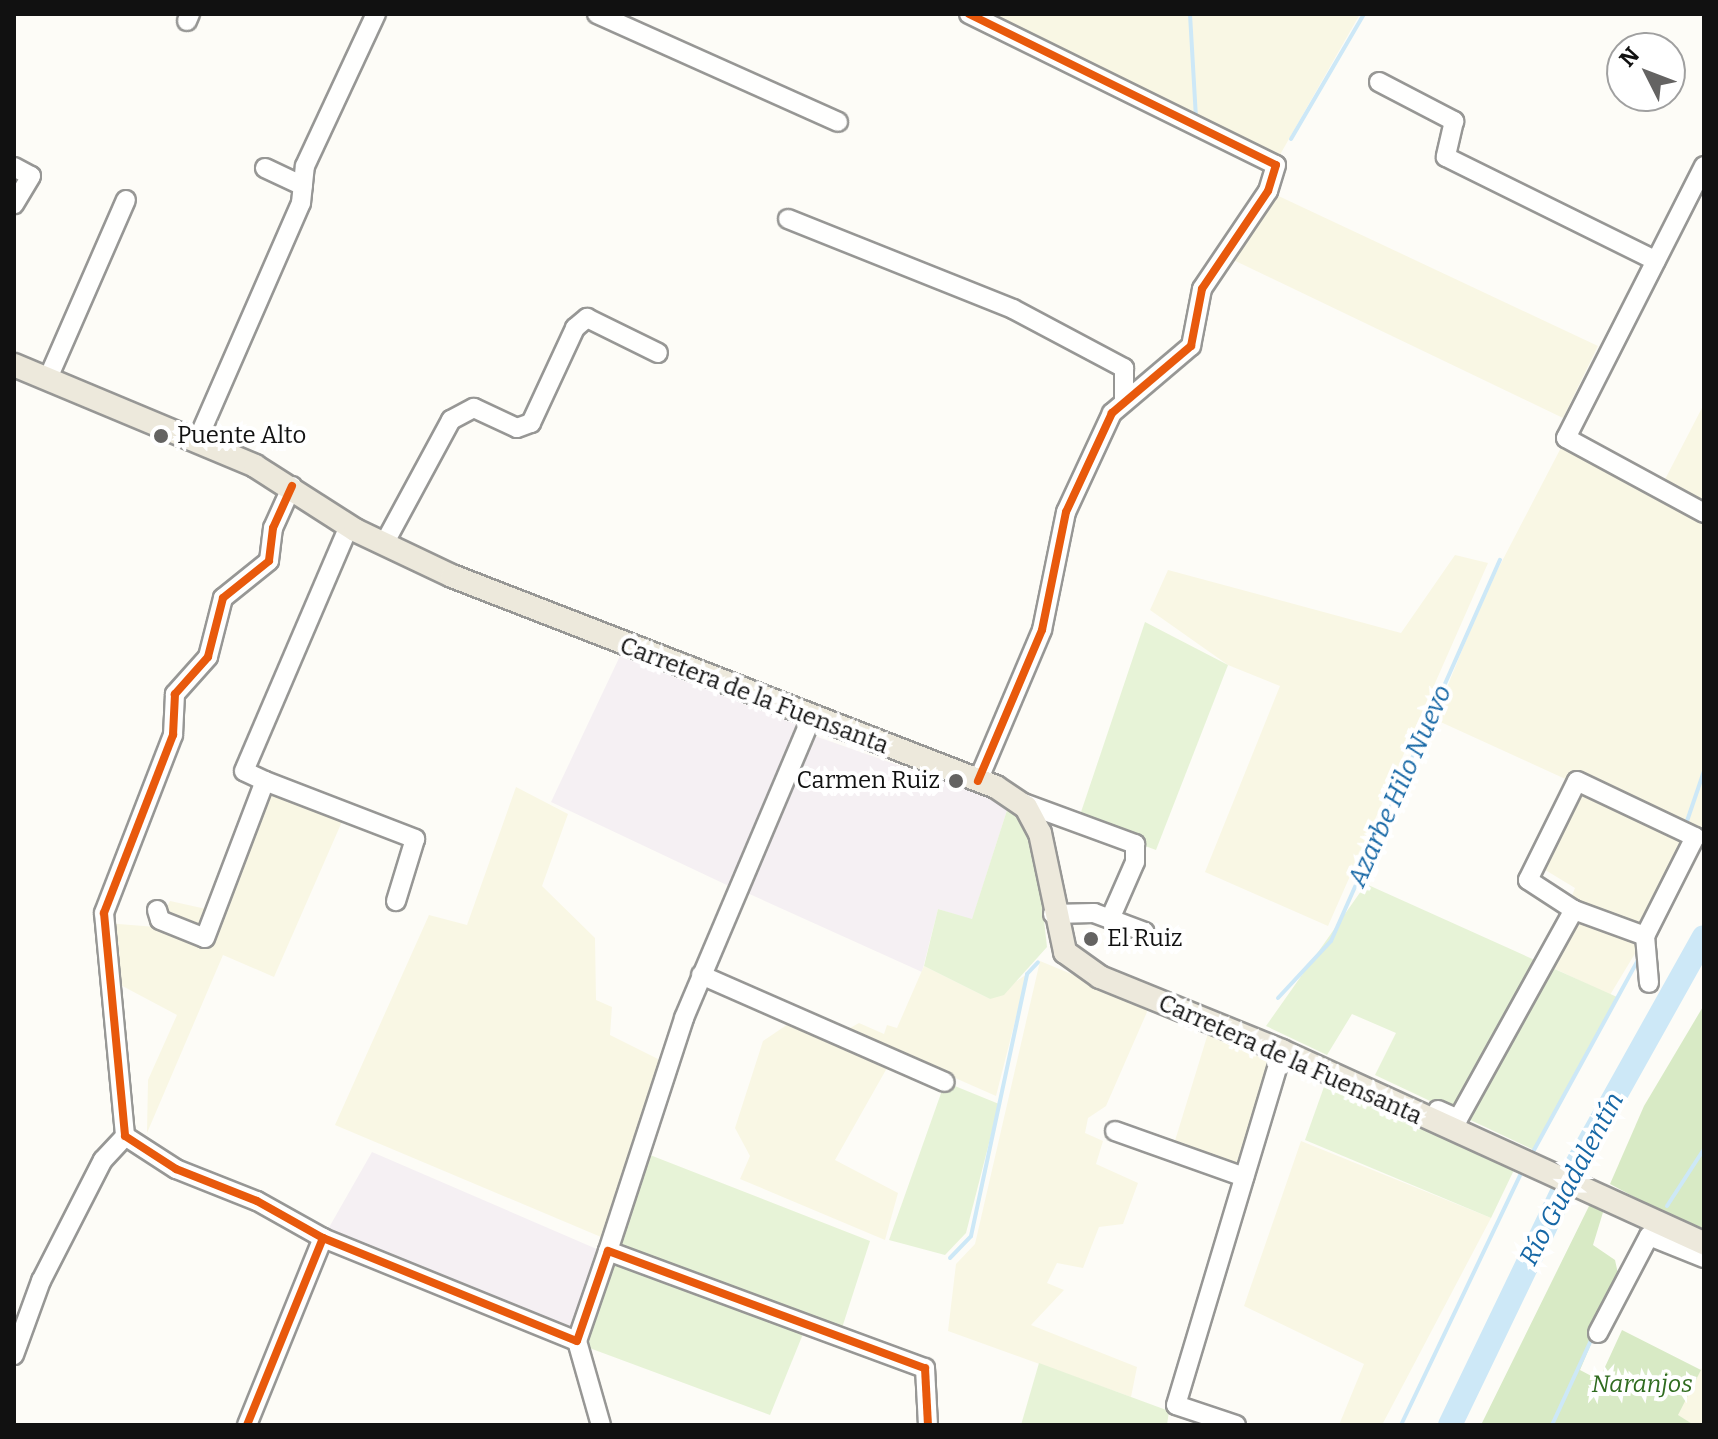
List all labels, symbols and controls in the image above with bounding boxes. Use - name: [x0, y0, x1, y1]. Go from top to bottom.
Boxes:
- north arrow: [1606, 32, 1686, 112]
- text: N: [1614, 42, 1645, 72]
- place label: Puente Alto: [177, 422, 306, 450]
- marker: Puente Alto: [152, 427, 170, 445]
- street label: Carretera de la Fuensanta: [616, 631, 892, 761]
- water label: Azarbe Hilo Nuevo: [1342, 680, 1458, 892]
- place label: Carmen Ruiz: [797, 767, 940, 795]
- marker: Carmen Ruiz: [947, 772, 965, 790]
- place label: El Ruiz: [1107, 925, 1183, 953]
- marker: El Ruiz: [1082, 930, 1100, 948]
- street label: Carretera de la Fuensanta: [1154, 989, 1426, 1131]
- water label: Río Guadalentín: [1513, 1087, 1631, 1271]
- park label: Naranjos: [1591, 1371, 1693, 1399]

